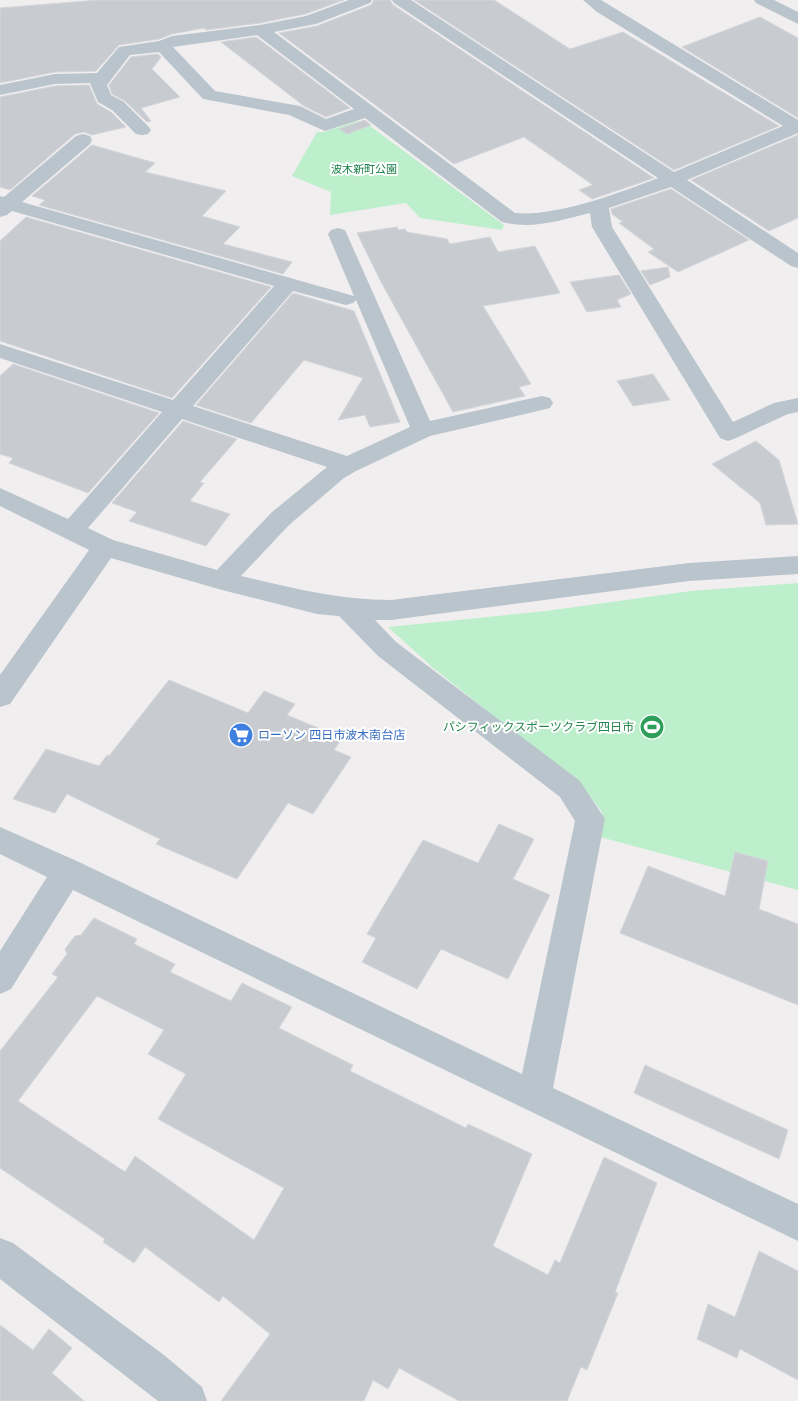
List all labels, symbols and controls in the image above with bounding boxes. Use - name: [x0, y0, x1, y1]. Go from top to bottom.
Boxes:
- park label: 波木新町公園: [331, 163, 397, 176]
- sports icon: パシフィックスポーツクラブ四日市: [639, 714, 665, 740]
- place label: パシフィックスポーツクラブ四日市: [443, 720, 634, 734]
- supermarket icon: ローソン 四日市波木南台店: [228, 722, 254, 748]
- place label: ローソン 四日市波木南台店: [258, 728, 405, 742]

